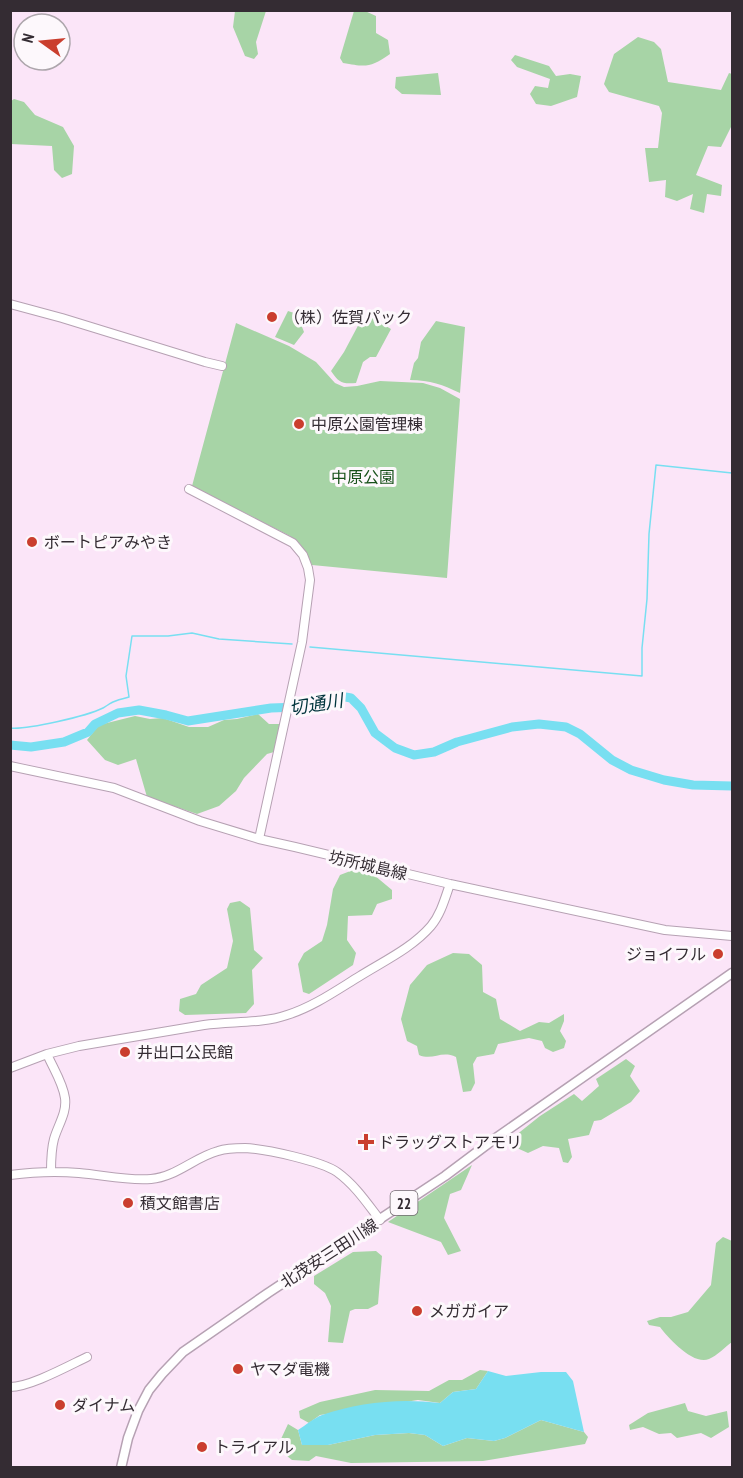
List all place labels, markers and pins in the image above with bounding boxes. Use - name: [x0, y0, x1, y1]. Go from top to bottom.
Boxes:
- place label: （株）佐賀パック: [284, 307, 412, 327]
- marker: （株）佐賀パック: [265, 310, 279, 324]
- place label: 中原公園管理棟: [311, 414, 423, 434]
- marker: 中原公園管理棟: [292, 417, 306, 431]
- place label: ボートピアみやき: [44, 532, 172, 552]
- marker: ボートピアみやき: [25, 535, 39, 549]
- place label: ジョイフル: [626, 944, 706, 964]
- marker: ジョイフル: [711, 947, 725, 961]
- place label: 井出口公民館: [137, 1042, 233, 1062]
- marker: 井出口公民館: [118, 1045, 132, 1059]
- place label: ドラッグストアモリ: [378, 1132, 522, 1152]
- marker: ドラッグストアモリ: [359, 1135, 373, 1149]
- place label: 積文館書店: [140, 1193, 220, 1213]
- marker: 積文館書店: [121, 1196, 135, 1210]
- place label: メガガイア: [429, 1301, 509, 1321]
- marker: メガガイア: [410, 1304, 424, 1318]
- place label: ヤマダ電機: [250, 1359, 330, 1379]
- marker: ヤマダ電機: [231, 1362, 245, 1376]
- place label: ダイナム: [72, 1395, 135, 1415]
- marker: ダイナム: [53, 1398, 67, 1412]
- place label: トライアル: [214, 1437, 294, 1457]
- marker: トライアル: [195, 1440, 209, 1454]

